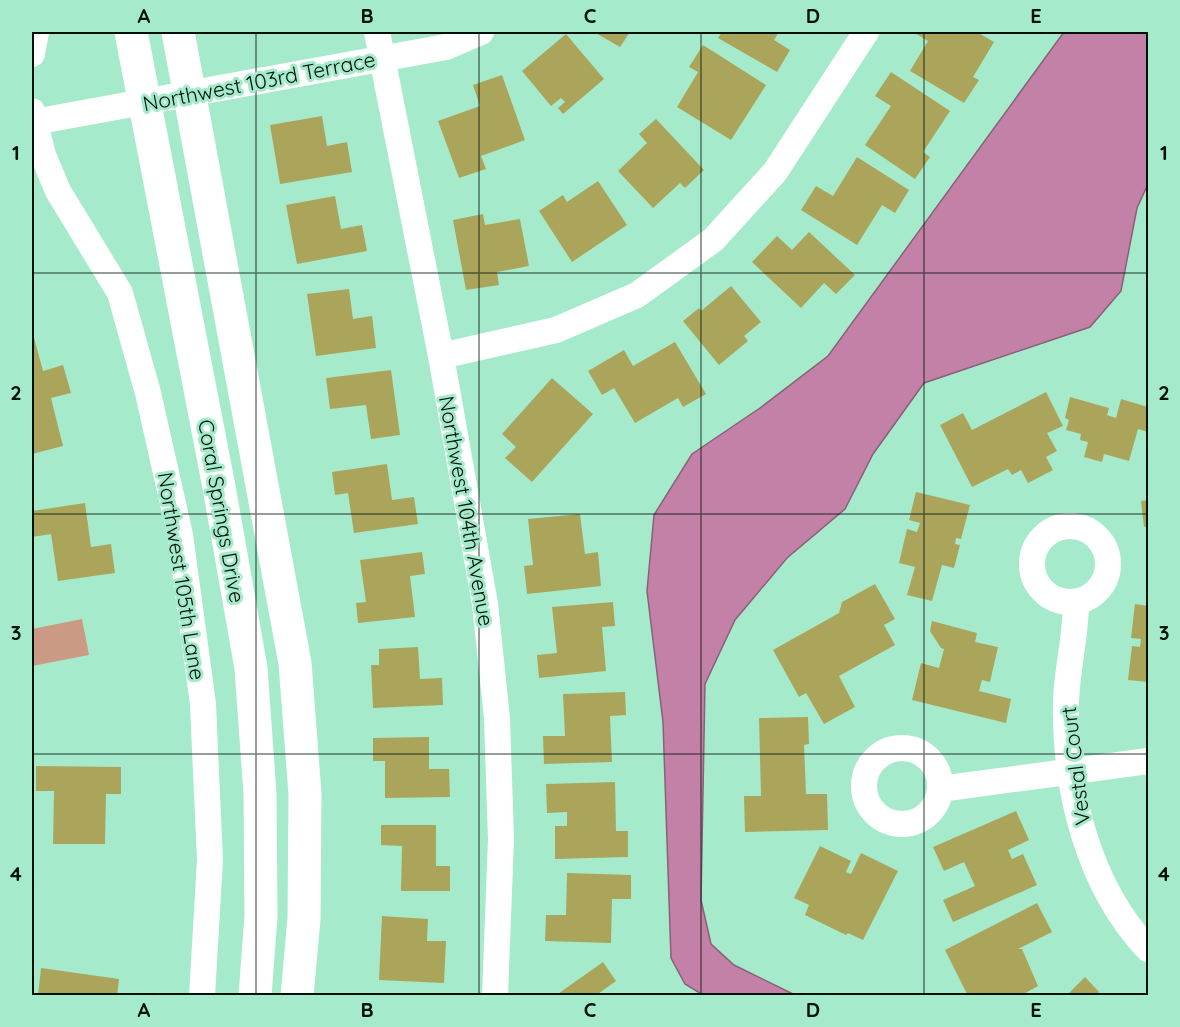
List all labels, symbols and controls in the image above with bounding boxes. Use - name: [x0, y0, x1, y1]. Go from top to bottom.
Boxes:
- text: A: [138, 3, 151, 28]
- text: B: [360, 3, 374, 28]
- text: C: [584, 3, 597, 28]
- text: D: [806, 3, 820, 28]
- text: E: [1030, 3, 1042, 28]
- street label: Northwest 103rd Terrace: [141, 46, 377, 116]
- text: 1: [12, 140, 20, 165]
- text: 1: [1160, 140, 1168, 165]
- text: 2: [10, 380, 22, 405]
- text: 2: [1158, 380, 1170, 405]
- street label: Northwest 104th Avenue: [434, 394, 500, 628]
- street label: Coral Springs Drive: [193, 417, 251, 605]
- street label: Northwest 105th Lane: [153, 470, 211, 682]
- text: 3: [11, 620, 21, 645]
- text: 3: [1159, 620, 1169, 645]
- street label: Vestal Court: [1055, 705, 1095, 827]
- text: 4: [10, 861, 22, 886]
- text: 4: [1158, 861, 1170, 886]
- text: A: [138, 997, 151, 1022]
- text: B: [360, 997, 374, 1022]
- text: C: [584, 997, 597, 1022]
- text: D: [806, 997, 820, 1022]
- text: E: [1030, 997, 1042, 1022]

